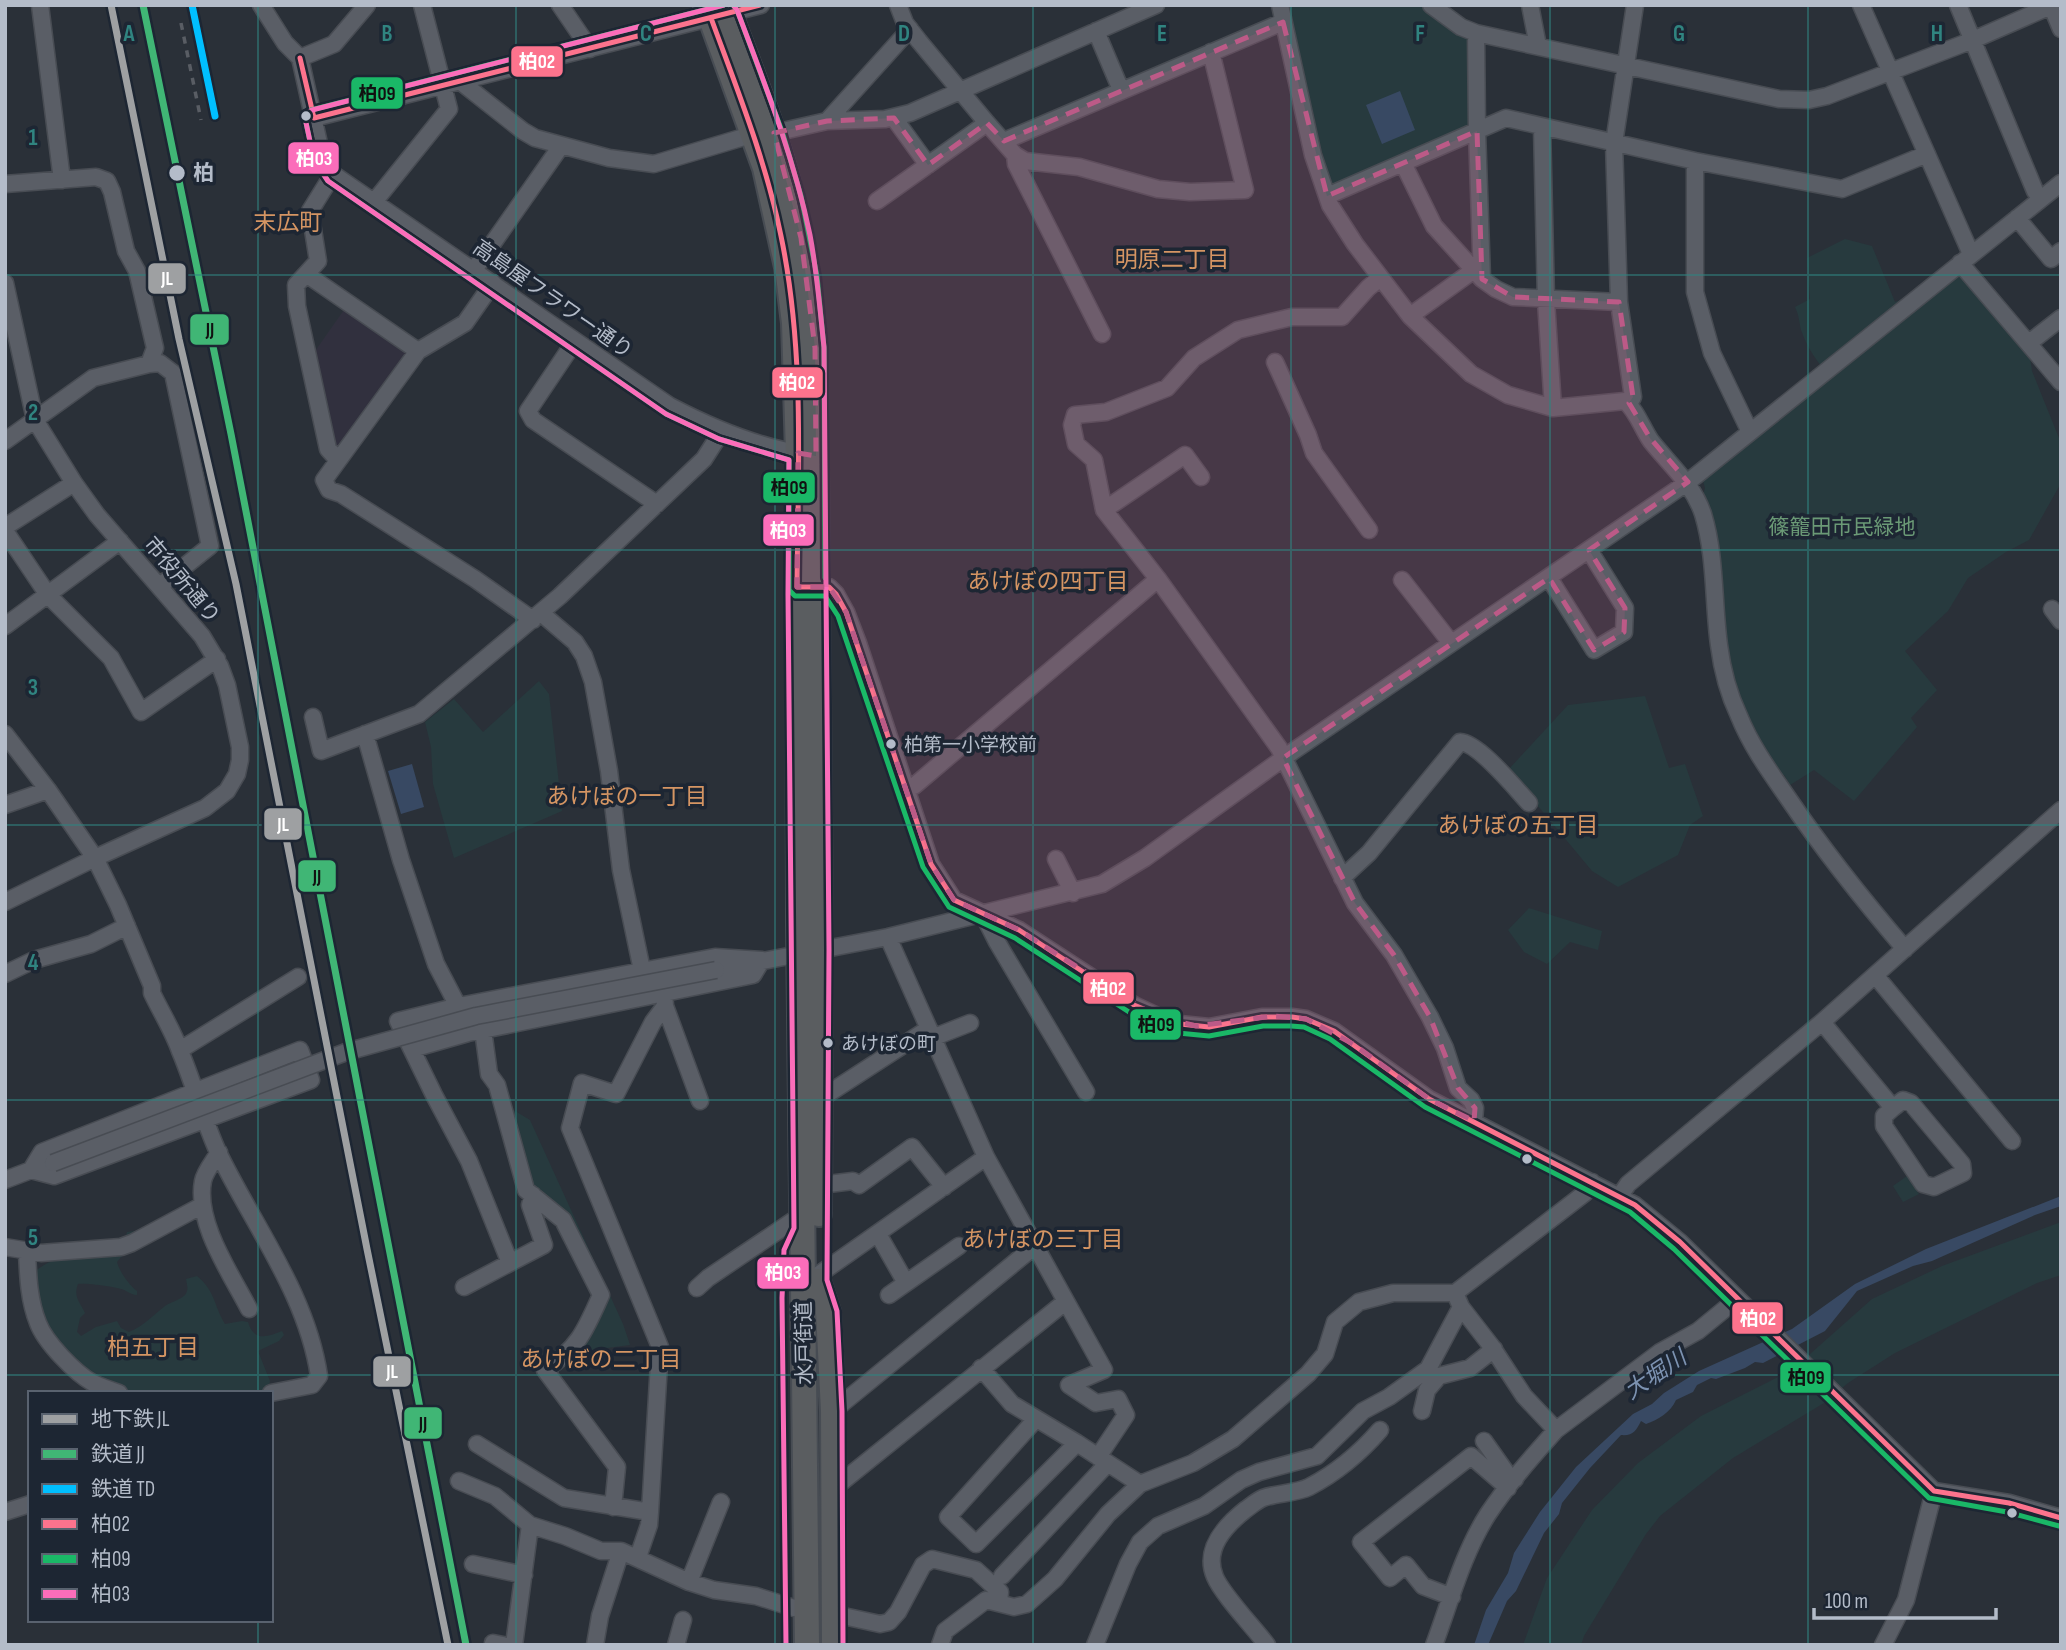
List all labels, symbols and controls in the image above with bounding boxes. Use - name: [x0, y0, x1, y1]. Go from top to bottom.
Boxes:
- text: A: [123, 20, 136, 48]
- text: B: [382, 20, 393, 48]
- text: C: [640, 20, 652, 48]
- text: D: [898, 20, 910, 48]
- text: E: [1157, 20, 1167, 48]
- text: F: [1415, 20, 1425, 48]
- text: G: [1673, 20, 1685, 48]
- text: H: [1931, 20, 1943, 48]
- line badge: 柏02: [510, 45, 564, 78]
- text: 柏02: [519, 51, 555, 74]
- line badge: 柏09: [350, 76, 404, 110]
- text: 柏09: [358, 83, 396, 106]
- unlabelled marker: [299, 109, 313, 123]
- text: 1: [28, 124, 38, 152]
- line badge: 柏03: [287, 141, 340, 175]
- text: 柏03: [296, 148, 332, 171]
- place label: 柏: [193, 161, 214, 186]
- marker: 柏: [167, 163, 187, 183]
- district label: 末広町: [254, 209, 323, 237]
- street label: 高島屋フラワー通り: [468, 235, 637, 364]
- district label: 明原二丁目: [1115, 246, 1230, 274]
- line badge: JL: [147, 262, 187, 295]
- text: JL: [160, 268, 173, 291]
- line badge: JJ: [189, 313, 230, 346]
- text: JJ: [205, 319, 214, 342]
- line badge: 柏02: [771, 366, 824, 399]
- text: 柏02: [779, 372, 815, 395]
- text: 2: [28, 399, 38, 427]
- line badge: 柏09: [762, 471, 816, 504]
- text: 柏09: [770, 477, 808, 500]
- line badge: 柏03: [762, 513, 815, 547]
- park label: 篠籠田市民緑地: [1769, 515, 1916, 540]
- text: 柏03: [770, 520, 806, 543]
- street label: 市役所通り: [138, 532, 225, 629]
- district label: あけぼの四丁目: [968, 568, 1129, 596]
- text: 3: [28, 674, 38, 702]
- place label: 柏第一小学校前: [904, 734, 1037, 757]
- marker: 柏第一小学校前: [884, 737, 898, 751]
- district label: あけぼの一丁目: [547, 783, 708, 811]
- line badge: JL: [263, 807, 303, 841]
- district label: あけぼの五丁目: [1438, 812, 1599, 840]
- text: JL: [276, 814, 289, 837]
- line badge: JJ: [297, 859, 337, 893]
- text: JJ: [312, 866, 321, 889]
- text: 4: [28, 949, 39, 977]
- line badge: 柏02: [1082, 971, 1135, 1005]
- text: 柏02: [1090, 978, 1126, 1001]
- line badge: 柏09: [1129, 1008, 1182, 1041]
- text: 柏09: [1137, 1014, 1175, 1037]
- place label: あけぼの町: [841, 1033, 936, 1056]
- marker: あけぼの町: [821, 1036, 835, 1050]
- unlabelled marker: [1520, 1152, 1534, 1166]
- text: 5: [28, 1224, 38, 1252]
- district label: あけぼの三丁目: [963, 1226, 1124, 1254]
- line badge: 柏03: [756, 1256, 810, 1290]
- text: 柏03: [765, 1262, 801, 1285]
- street label: 水戸街道: [791, 1301, 818, 1385]
- line badge: 柏02: [1731, 1301, 1784, 1335]
- text: 柏02: [1740, 1308, 1776, 1331]
- district label: 柏五丁目: [107, 1334, 199, 1362]
- water label: 大堀川: [1619, 1342, 1694, 1406]
- district label: あけぼの二丁目: [521, 1346, 682, 1374]
- line badge: JL: [372, 1355, 412, 1388]
- text: JL: [385, 1361, 398, 1384]
- line badge: 柏09: [1779, 1361, 1832, 1394]
- text: 柏09: [1787, 1367, 1825, 1390]
- legend: [28, 1391, 273, 1622]
- line badge: JJ: [403, 1406, 443, 1440]
- text: 地下鉄 JL: [91, 1407, 170, 1432]
- text: JJ: [418, 1413, 427, 1436]
- text: 鉄道 JJ: [91, 1442, 145, 1467]
- text: 鉄道 TD: [91, 1477, 155, 1502]
- unlabelled marker: [2005, 1506, 2019, 1520]
- text: 柏02: [91, 1512, 130, 1537]
- text: 柏09: [91, 1547, 131, 1572]
- scale bar: [1814, 1576, 1996, 1620]
- text: 柏03: [91, 1582, 130, 1607]
- text: 100 m: [1825, 1589, 1868, 1614]

